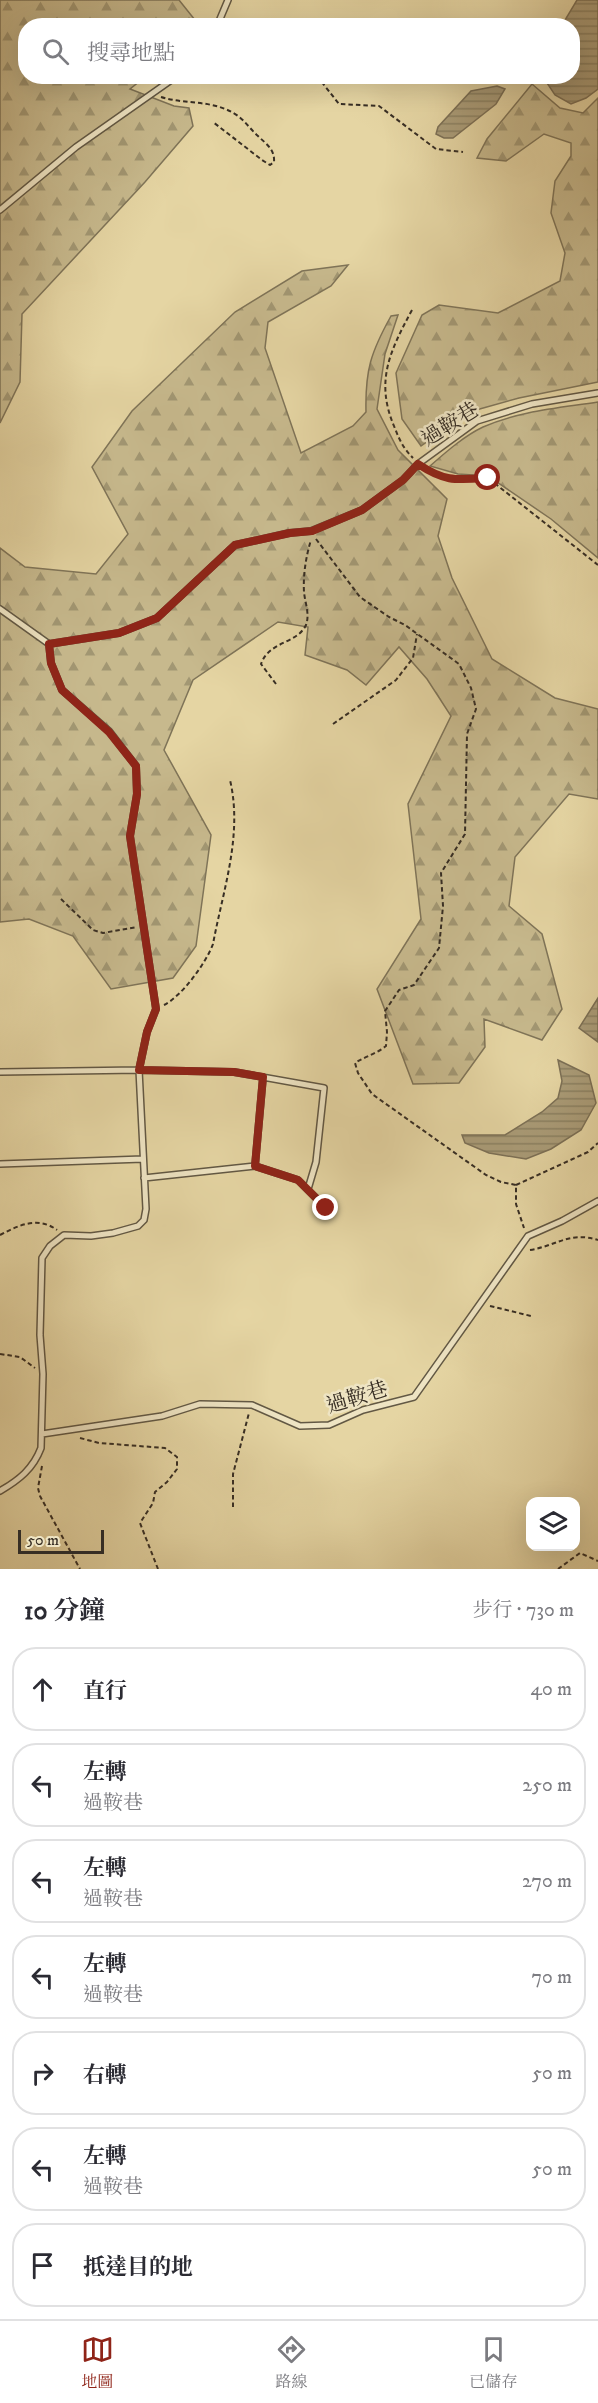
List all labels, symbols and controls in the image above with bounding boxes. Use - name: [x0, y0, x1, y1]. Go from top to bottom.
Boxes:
- search box: [18, 18, 580, 84]
- icon: search: [39, 35, 72, 68]
- text: 搜尋地點: [87, 40, 175, 67]
- street label: 過鞍巷: [417, 397, 484, 453]
- route start: [474, 464, 500, 490]
- route end: [312, 1194, 338, 1220]
- street label: 過鞍巷: [323, 1376, 391, 1420]
- map controls: [526, 1497, 580, 1551]
- button: layers: [526, 1497, 580, 1551]
- scale bar: [18, 1527, 104, 1554]
- text: 50 m: [27, 1530, 59, 1550]
- text: 10 分鐘: [24, 1595, 105, 1628]
- text: 步行 · 730 m: [473, 1598, 574, 1623]
- icon: ahead: [26, 1673, 59, 1706]
- text: 40 m: [530, 1677, 572, 1702]
- text: 直行: [83, 1678, 127, 1705]
- text: 左轉: [83, 1759, 127, 1786]
- icon: left: [26, 1769, 59, 1802]
- text: 250 m: [522, 1773, 572, 1798]
- text: 過鞍巷: [83, 1791, 143, 1816]
- text: 左轉: [83, 1855, 127, 1882]
- icon: left: [26, 1865, 59, 1898]
- text: 270 m: [522, 1869, 572, 1894]
- text: 過鞍巷: [83, 1887, 143, 1912]
- text: 左轉: [83, 1951, 127, 1978]
- icon: left: [26, 1961, 59, 1994]
- text: 70 m: [531, 1965, 572, 1990]
- text: 過鞍巷: [83, 1983, 143, 2008]
- icon: right: [26, 2057, 59, 2090]
- text: 50 m: [532, 2061, 572, 2086]
- text: 右轉: [83, 2062, 127, 2089]
- text: 左轉: [83, 2143, 127, 2170]
- icon: left: [26, 2153, 59, 2186]
- text: 50 m: [532, 2157, 572, 2182]
- text: 過鞍巷: [83, 2175, 143, 2200]
- icon: arrive: [26, 2249, 59, 2282]
- text: 抵達目的地: [83, 2254, 193, 2281]
- tab: 地圖: [81, 2333, 114, 2392]
- tab: 路線: [275, 2333, 308, 2392]
- tab: 已儲存: [469, 2333, 517, 2392]

